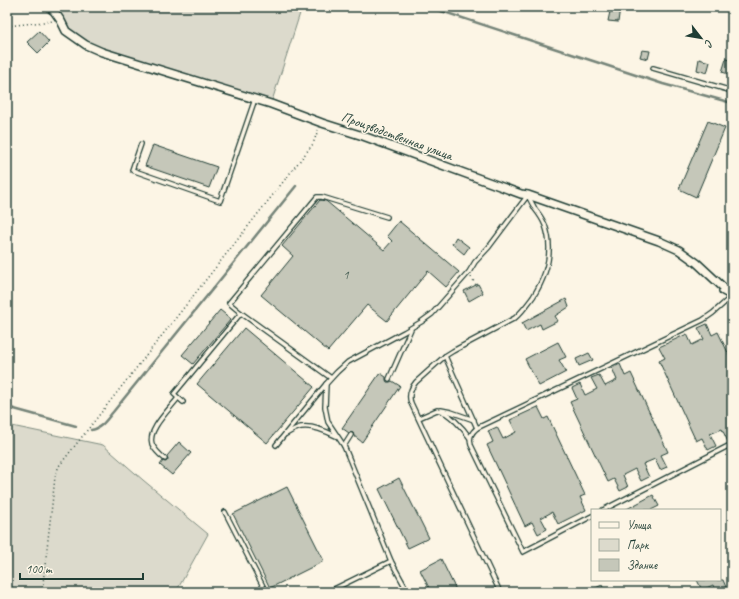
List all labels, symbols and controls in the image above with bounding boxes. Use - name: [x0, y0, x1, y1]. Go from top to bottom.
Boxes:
- north arrow: [681, 18, 721, 58]
- text: С: [701, 37, 717, 50]
- street label: Производственная улица: [339, 108, 456, 164]
- house number: 1: [343, 267, 349, 283]
- legend: [591, 509, 721, 581]
- text: Улица: [627, 517, 652, 533]
- text: Парк: [627, 537, 650, 553]
- scale bar: [20, 555, 143, 581]
- text: Здание: [627, 557, 658, 573]
- text: 100 m: [26, 561, 53, 577]

